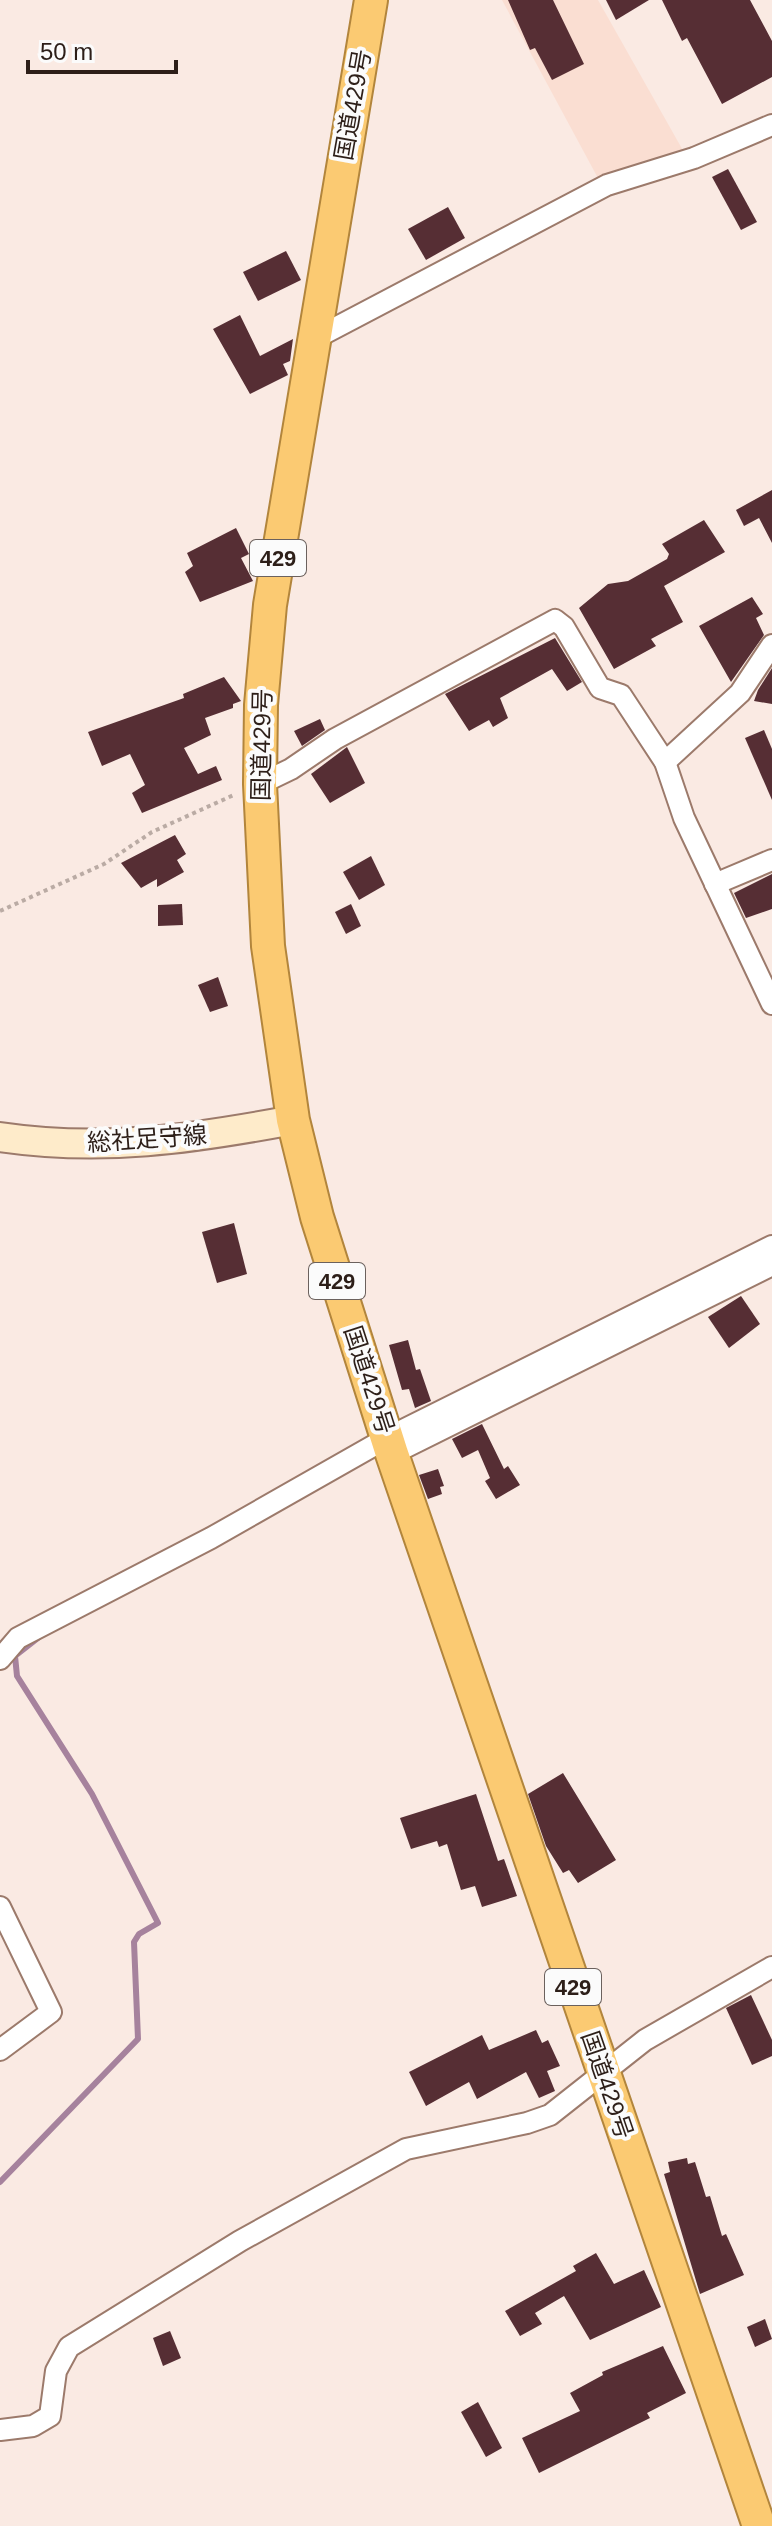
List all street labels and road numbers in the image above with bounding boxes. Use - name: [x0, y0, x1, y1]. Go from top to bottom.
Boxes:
- street label: 国道429号: [329, 47, 376, 162]
- road number: 429: [250, 540, 306, 576]
- street label: 国道429号: [247, 689, 276, 801]
- street label: 総社足守線: [86, 1121, 208, 1156]
- road number: 429: [309, 1263, 365, 1299]
- street label: 国道429号: [339, 1322, 400, 1437]
- road number: 429: [545, 1969, 601, 2005]
- street label: 国道429号: [576, 2027, 638, 2142]

